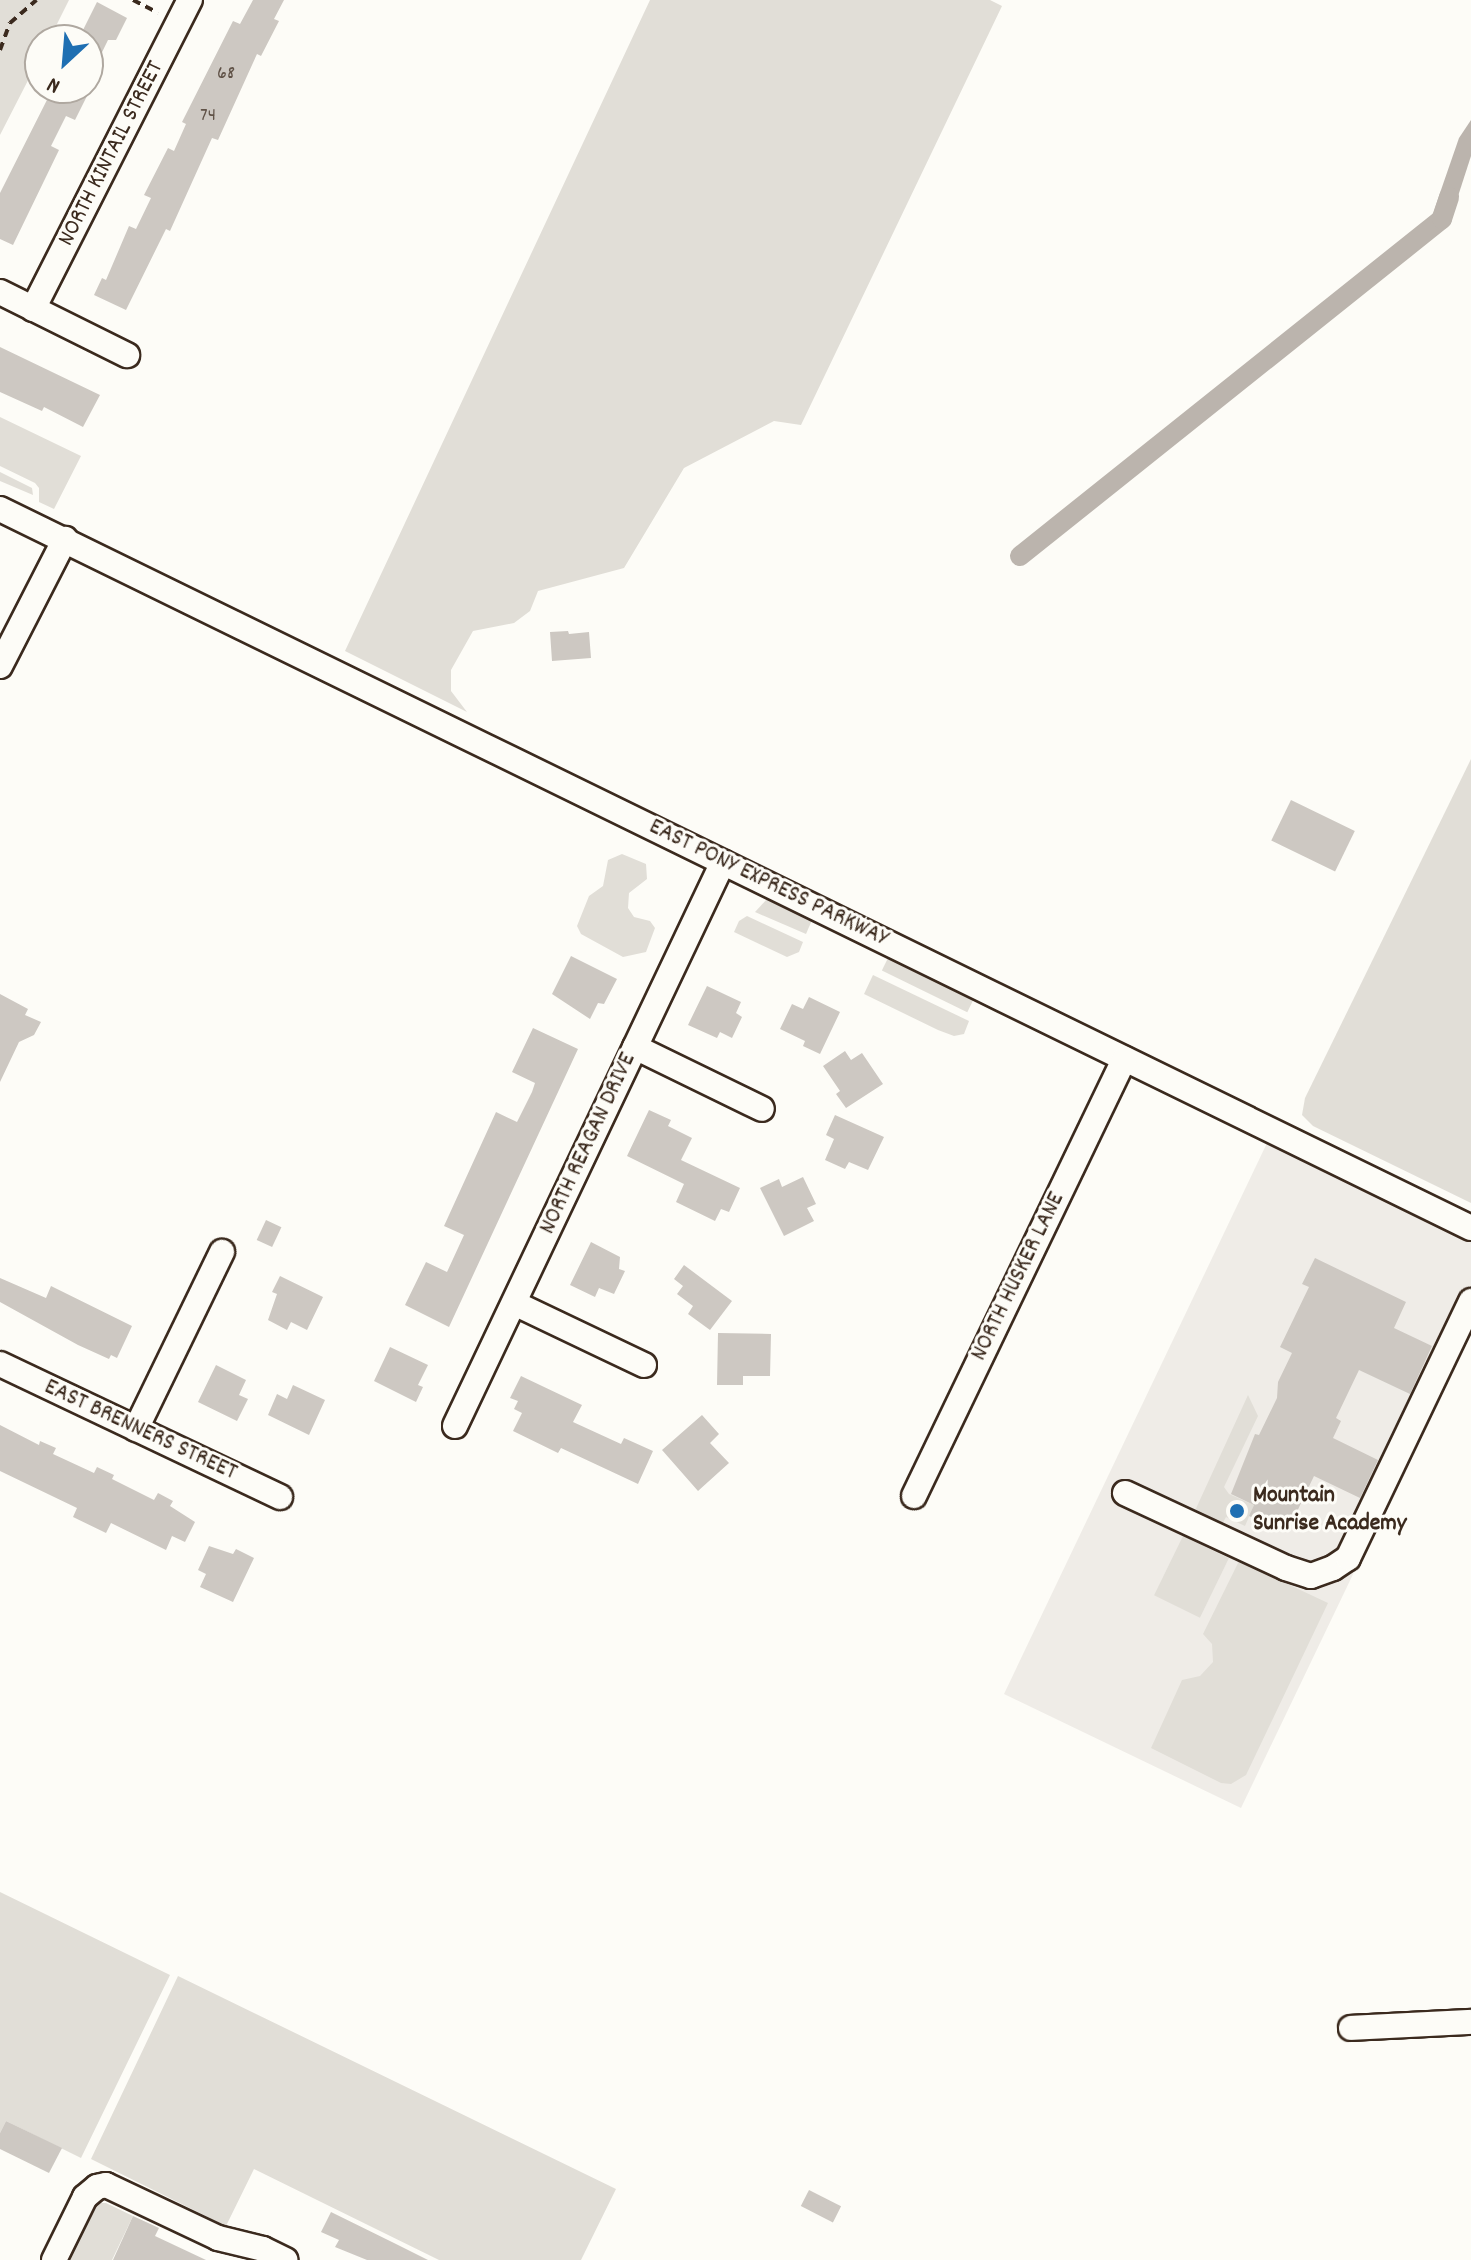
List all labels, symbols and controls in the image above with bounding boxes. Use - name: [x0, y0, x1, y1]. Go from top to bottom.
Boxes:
- north arrow: [24, 24, 104, 104]
- street label: NORTH KINTAIL STREET: [53, 57, 171, 251]
- house number: 68: [217, 62, 235, 86]
- house number: 74: [200, 104, 216, 128]
- street label: EAST PONY EXPRESS PARKWAY: [644, 814, 892, 954]
- street label: NORTH REAGAN DRIVE: [534, 1049, 644, 1239]
- street label: NORTH HUSKER LANE: [966, 1188, 1072, 1366]
- street label: EAST BRENNERS STREET: [39, 1374, 241, 1488]
- place label: Mountain Sunrise Academy: [1253, 1483, 1407, 1539]
- marker: Mountain Sunrise Academy: [1228, 1502, 1246, 1520]

